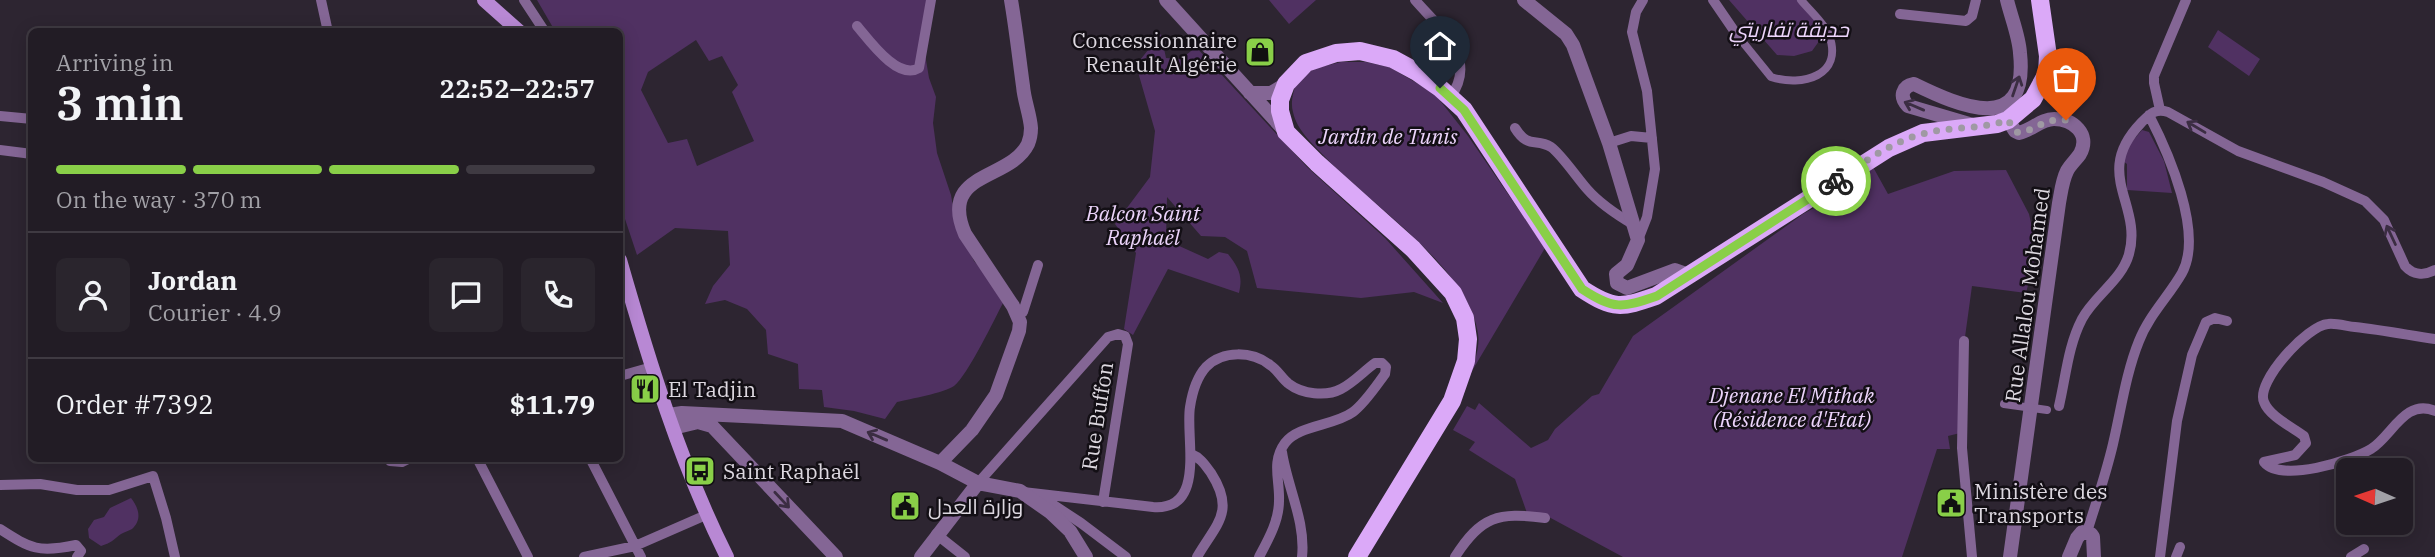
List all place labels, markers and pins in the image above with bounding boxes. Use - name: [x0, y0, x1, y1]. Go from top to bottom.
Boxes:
- pin: [1410, 16, 1470, 88]
- place label: Concessionnaire Renault Algérie: [1072, 26, 1237, 78]
- shop icon: Concessionnaire Renault Algérie: [1243, 35, 1277, 69]
- pin: [2036, 48, 2096, 120]
- restaurant icon: El Tadjin: [628, 372, 662, 406]
- place label: El Tadjin: [668, 375, 756, 403]
- bus stop icon: Saint Raphaël: [683, 454, 717, 488]
- place label: Saint Raphaël: [723, 457, 860, 485]
- place label: Ministère des Transports: [1974, 477, 2107, 529]
- public building icon: Ministère des Transports: [1934, 486, 1968, 520]
- public building icon: وزارة العدل: [888, 489, 922, 523]
- place label: وزارة العدل: [928, 492, 1023, 520]

